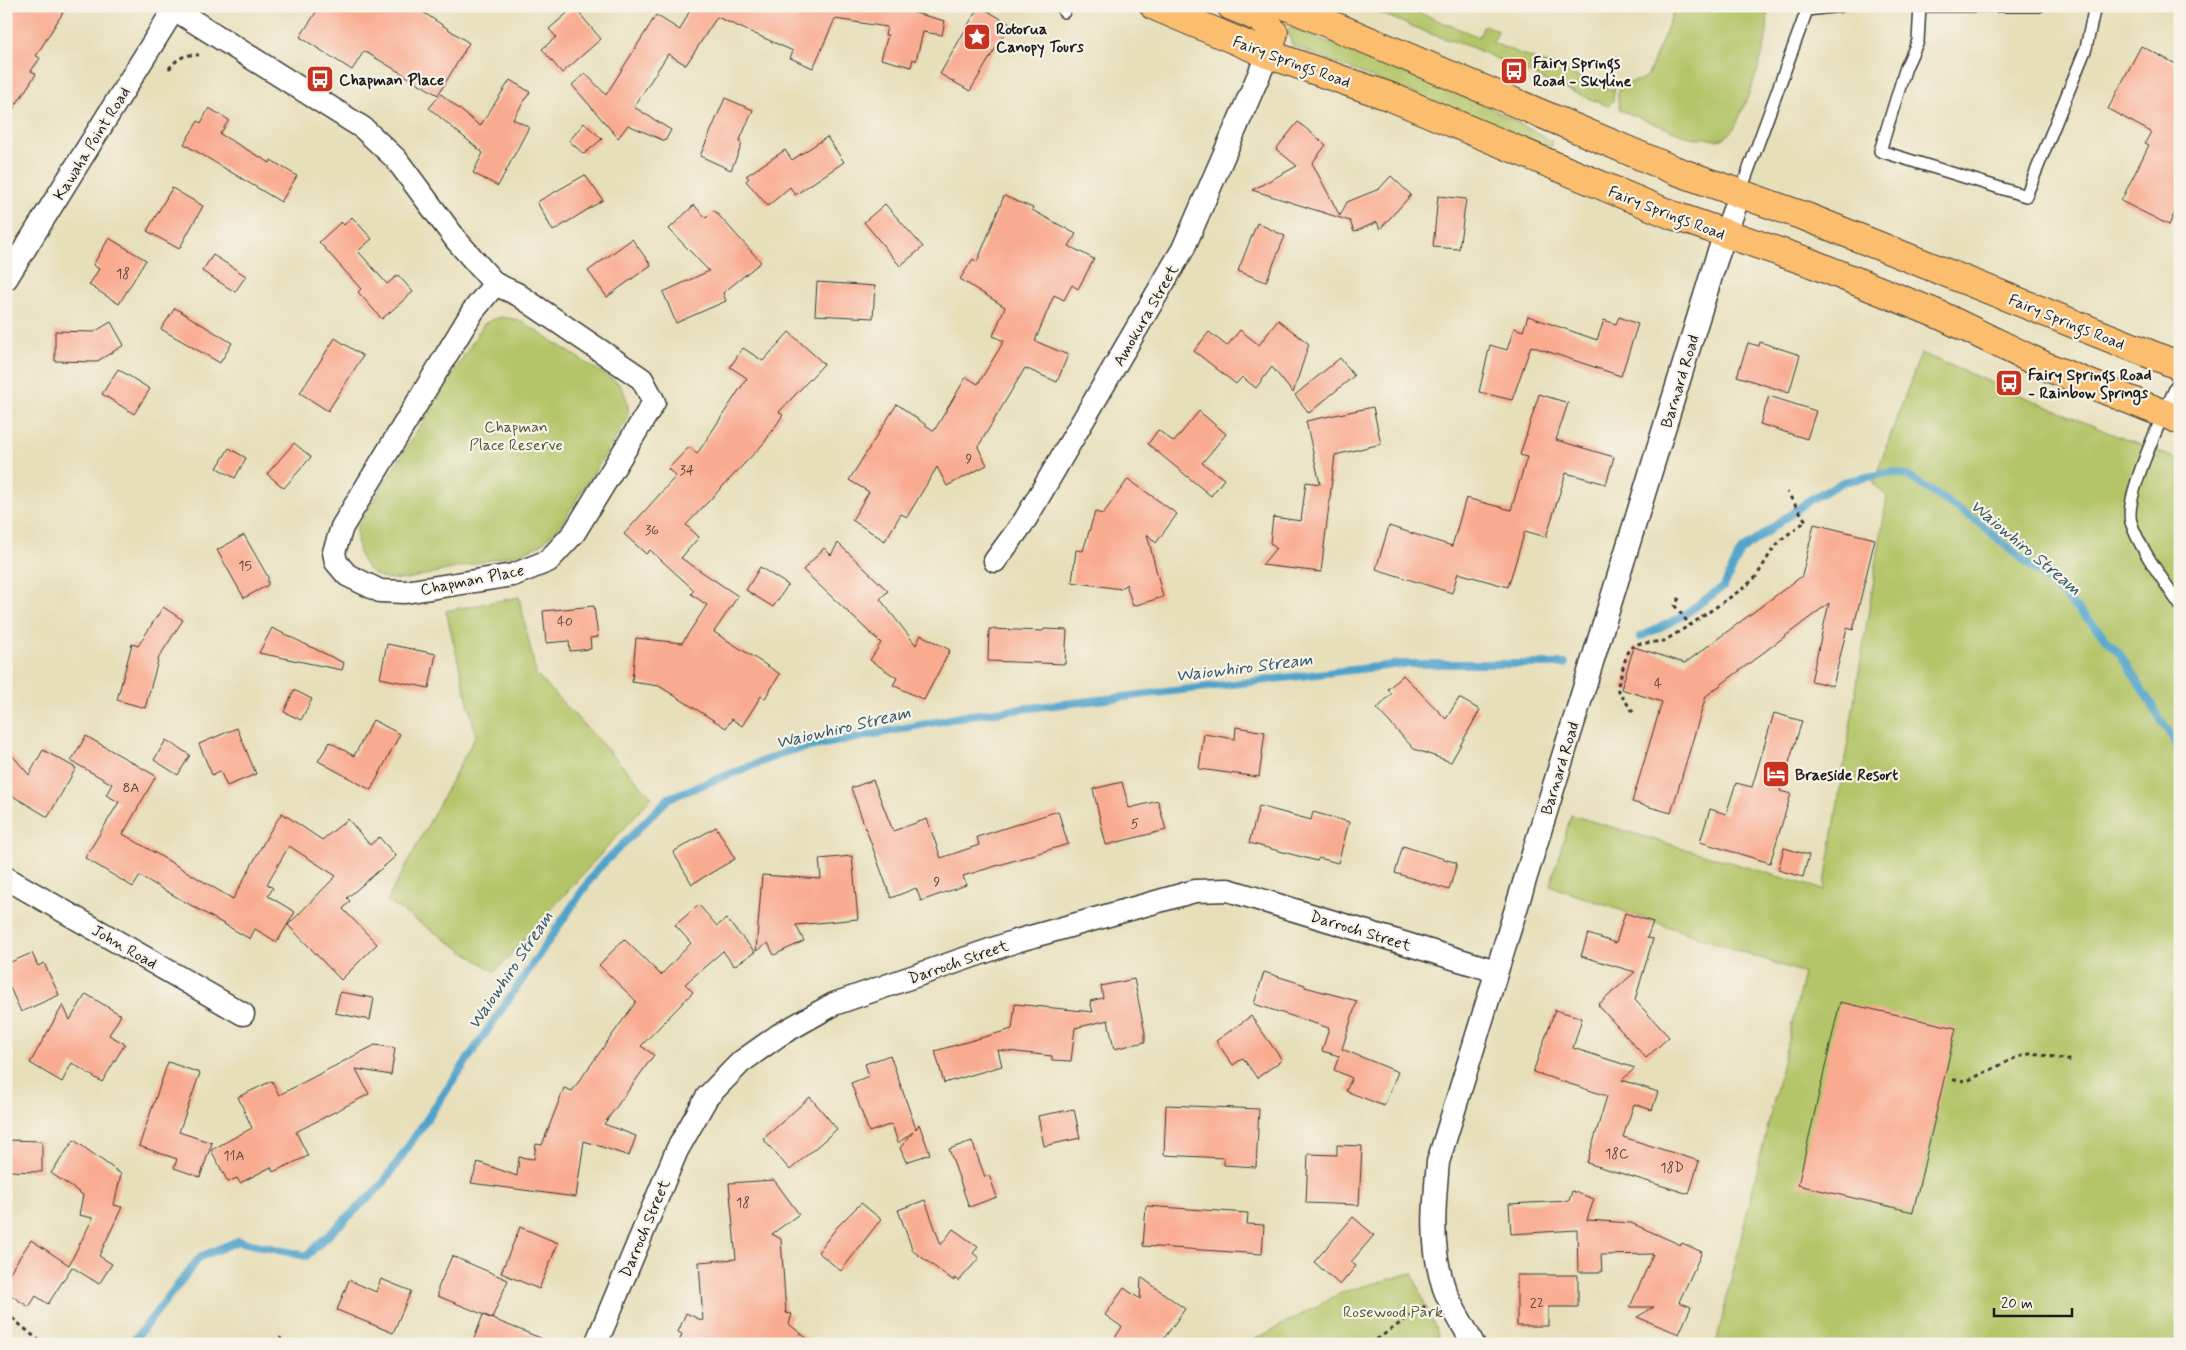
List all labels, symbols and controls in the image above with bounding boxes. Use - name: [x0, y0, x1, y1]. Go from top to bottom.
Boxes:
- place label: Rotorua Canopy Tours: [996, 19, 1085, 58]
- place icon: Rotorua Canopy Tours: [962, 22, 992, 52]
- street label: Fairy Springs Road: [1229, 31, 1353, 94]
- place label: Fairy Springs Road - Skyline: [1533, 53, 1632, 92]
- bus stop icon: Fairy Springs Road - Skyline: [1499, 56, 1529, 86]
- bus stop icon: Chapman Place: [305, 64, 335, 94]
- place label: Chapman Place: [339, 70, 444, 91]
- street label: Kawaha Point Road: [49, 83, 136, 204]
- street label: Fairy Springs Road: [1605, 181, 1728, 246]
- street label: Amokura Street: [1109, 261, 1184, 370]
- house number: 18: [116, 265, 130, 283]
- street label: Fairy Springs Road: [2005, 289, 2128, 356]
- street label: Barnard Road: [1656, 332, 1705, 431]
- place label: Fairy Springs Road - Rainbow Springs: [2028, 365, 2152, 406]
- bus stop icon: Fairy Springs Road - Rainbow Springs: [1994, 368, 2024, 398]
- park label: Chapman Place Reserve: [469, 417, 563, 456]
- house number: 9: [966, 450, 973, 468]
- house number: 34: [680, 461, 695, 479]
- water label: Waiowhiro Stream: [1965, 494, 2086, 601]
- house number: 36: [645, 521, 659, 539]
- house number: 15: [238, 557, 252, 575]
- street label: Chapman Place: [419, 560, 526, 601]
- house number: 40: [557, 613, 573, 631]
- water label: Waiowhiro Stream: [1174, 648, 1314, 688]
- house number: 4: [1654, 675, 1662, 693]
- water label: Waiowhiro Stream: [773, 701, 913, 755]
- street label: Barnard Road: [1536, 719, 1585, 818]
- hotel icon: Braeside Resort: [1761, 759, 1791, 789]
- place label: Braeside Resort: [1795, 765, 1898, 786]
- house number: 8A: [122, 779, 140, 797]
- house number: 5: [1131, 815, 1139, 833]
- house number: 9: [934, 873, 941, 891]
- street label: Darroch Street: [1308, 906, 1414, 957]
- water label: Waiowhiro Stream: [462, 907, 559, 1034]
- street label: John Road: [88, 920, 161, 974]
- street label: Darroch Street: [906, 935, 1012, 989]
- house number: 18C: [1605, 1145, 1629, 1163]
- house number: 11A: [223, 1147, 245, 1165]
- house number: 18D: [1660, 1159, 1684, 1177]
- street label: Darroch Street: [615, 1176, 676, 1281]
- house number: 18: [736, 1194, 750, 1212]
- scale bar: [1994, 1285, 2071, 1317]
- house number: 22: [1530, 1294, 1544, 1312]
- text: 20 m: [2001, 1294, 2033, 1314]
- park label: Rosewood Park: [1343, 1302, 1443, 1323]

